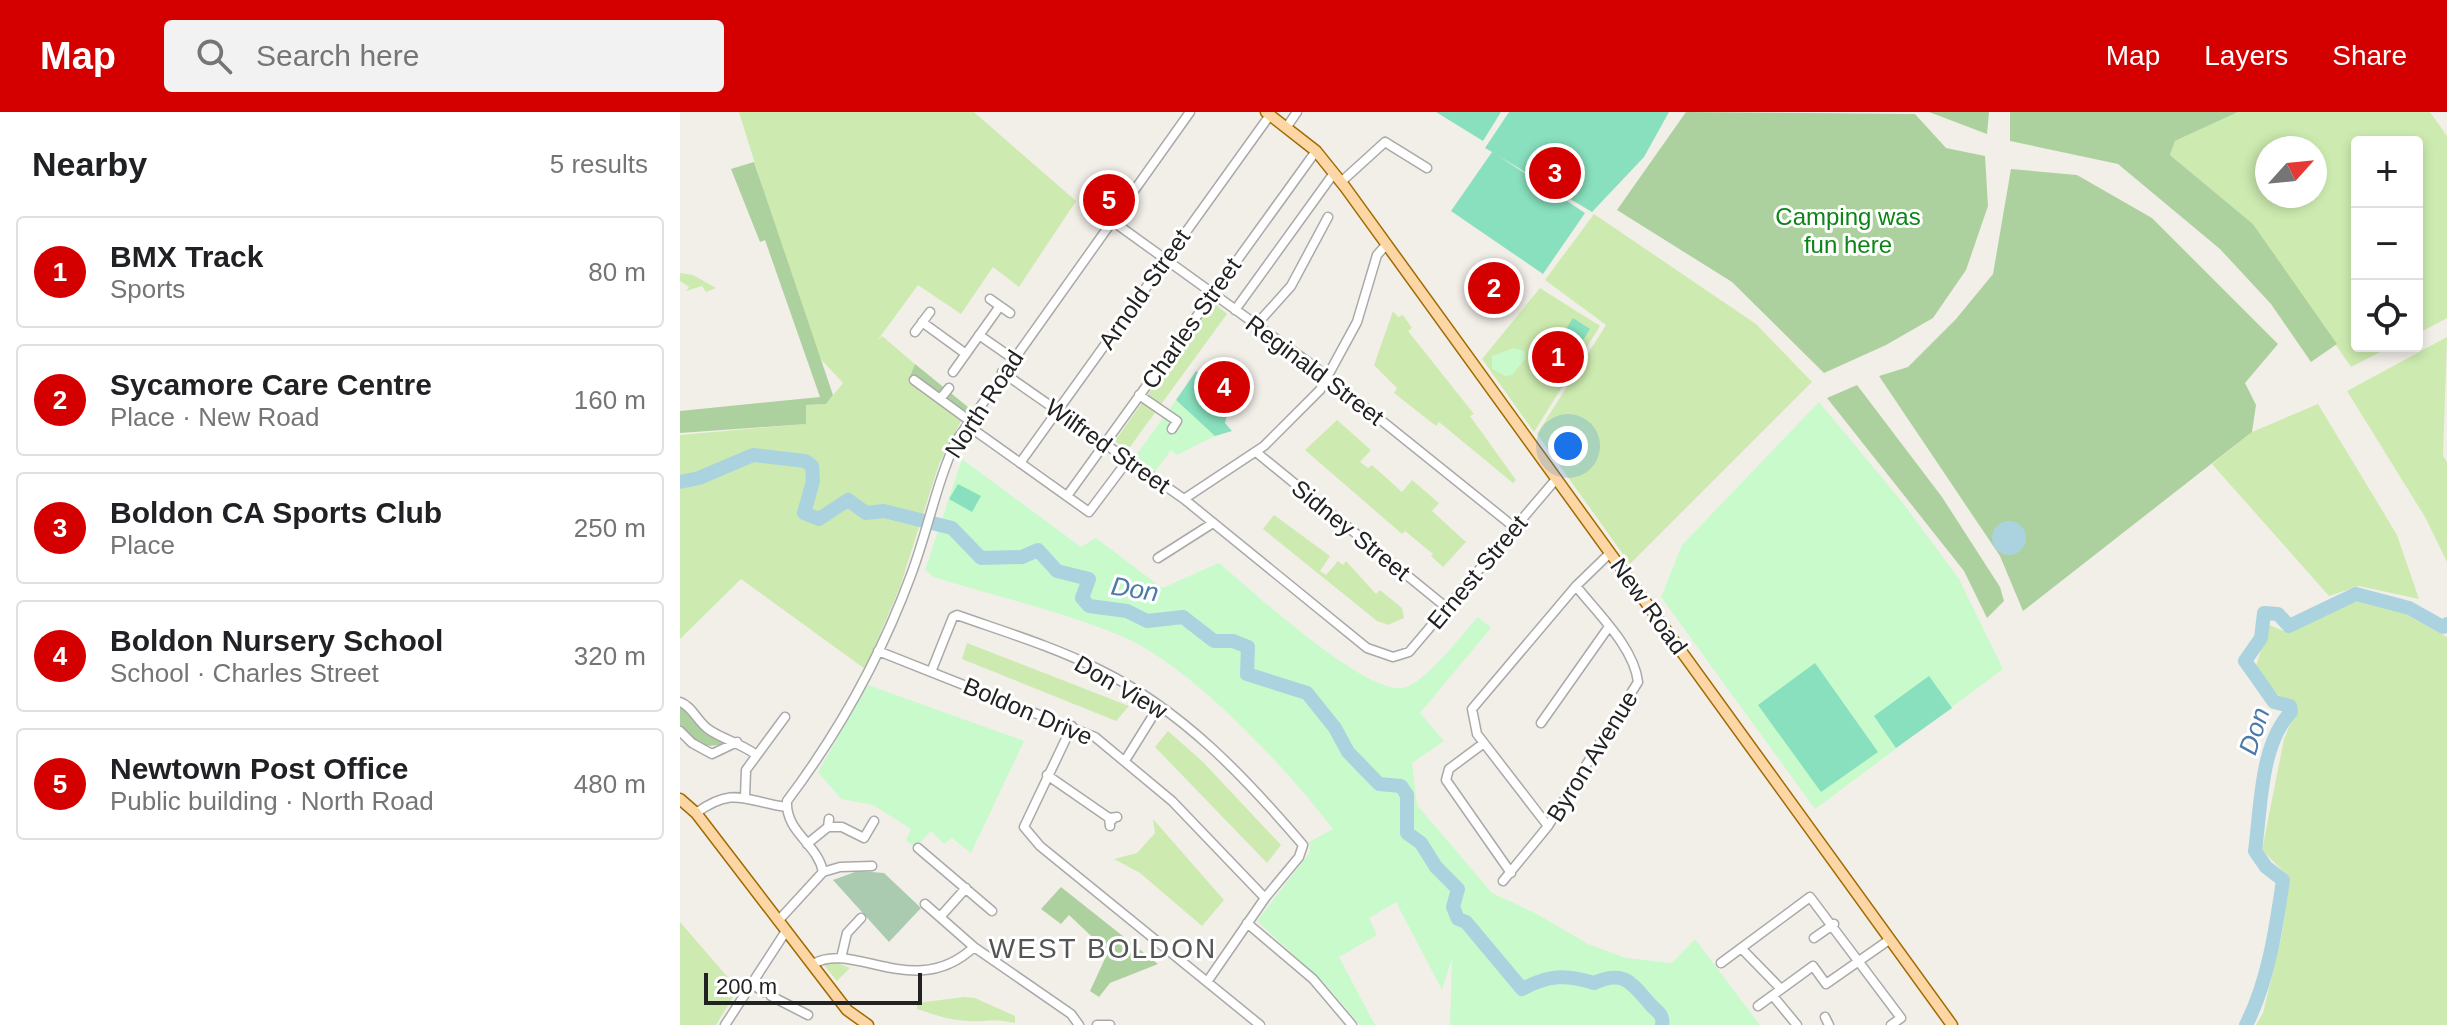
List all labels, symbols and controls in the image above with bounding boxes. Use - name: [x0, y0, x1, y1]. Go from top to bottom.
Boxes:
- search box: [164, 20, 724, 92]
- icon: search: [192, 34, 236, 78]
- text: Map: [40, 35, 116, 77]
- text: Search here: [256, 39, 419, 72]
- text: Map: [2106, 40, 2160, 71]
- text: Layers: [2204, 40, 2288, 71]
- text: Share: [2332, 40, 2407, 71]
- north arrow: [2255, 136, 2327, 208]
- map controls: [2351, 136, 2423, 352]
- button: +: [2351, 136, 2423, 208]
- pin: 3: [1529, 143, 1581, 203]
- text: Nearby: [32, 145, 147, 183]
- text: 5 results: [550, 149, 648, 179]
- pin: 5: [1083, 170, 1135, 230]
- park label: Camping was fun here: [1775, 203, 1921, 258]
- button: −: [2351, 208, 2423, 280]
- street label: Arnold Street: [1093, 224, 1195, 354]
- text: BMX Track: [110, 240, 263, 273]
- street label: Charles Street: [1136, 252, 1246, 394]
- text: 1: [53, 257, 67, 287]
- text: 80 m: [588, 257, 646, 287]
- pin: 2: [1468, 258, 1520, 318]
- text: Sports: [110, 274, 185, 304]
- button: locate: [2351, 280, 2423, 352]
- street label: Reginald Street: [1241, 309, 1389, 431]
- pin: 1: [1532, 327, 1584, 387]
- street label: North Road: [939, 345, 1029, 463]
- pin: 4: [1198, 357, 1250, 417]
- text: Sycamore Care Centre: [110, 368, 432, 401]
- text: 2: [53, 385, 67, 415]
- text: 160 m: [574, 385, 646, 415]
- street label: Wilfred Street: [1041, 393, 1176, 499]
- text: Place · New Road: [110, 402, 320, 432]
- your location: [1548, 426, 1588, 466]
- street label: Sidney Street: [1287, 474, 1416, 586]
- text: Boldon CA Sports Club: [110, 496, 442, 529]
- street label: Ernest Street: [1422, 509, 1533, 634]
- text: 3: [53, 513, 67, 543]
- text: 250 m: [574, 513, 646, 543]
- text: Place: [110, 530, 175, 560]
- street label: New Road: [1605, 553, 1693, 659]
- water label: Don: [1109, 570, 1161, 608]
- text: Boldon Nursery School: [110, 624, 443, 657]
- text: 4: [53, 641, 67, 671]
- text: 320 m: [574, 641, 646, 671]
- street label: Don View: [1070, 650, 1173, 725]
- text: School · Charles Street: [110, 658, 379, 688]
- street label: Boldon Drive: [959, 672, 1097, 750]
- street label: Byron Avenue: [1541, 686, 1643, 826]
- water label: Don: [2232, 704, 2276, 758]
- text: Newtown Post Office: [110, 752, 408, 785]
- text: 5: [53, 769, 67, 799]
- text: 480 m: [574, 769, 646, 799]
- text: Public building · North Road: [110, 786, 434, 816]
- district label: WEST BOLDON: [989, 933, 1217, 964]
- scale bar: [704, 969, 922, 1005]
- text: 200 m: [716, 974, 777, 999]

